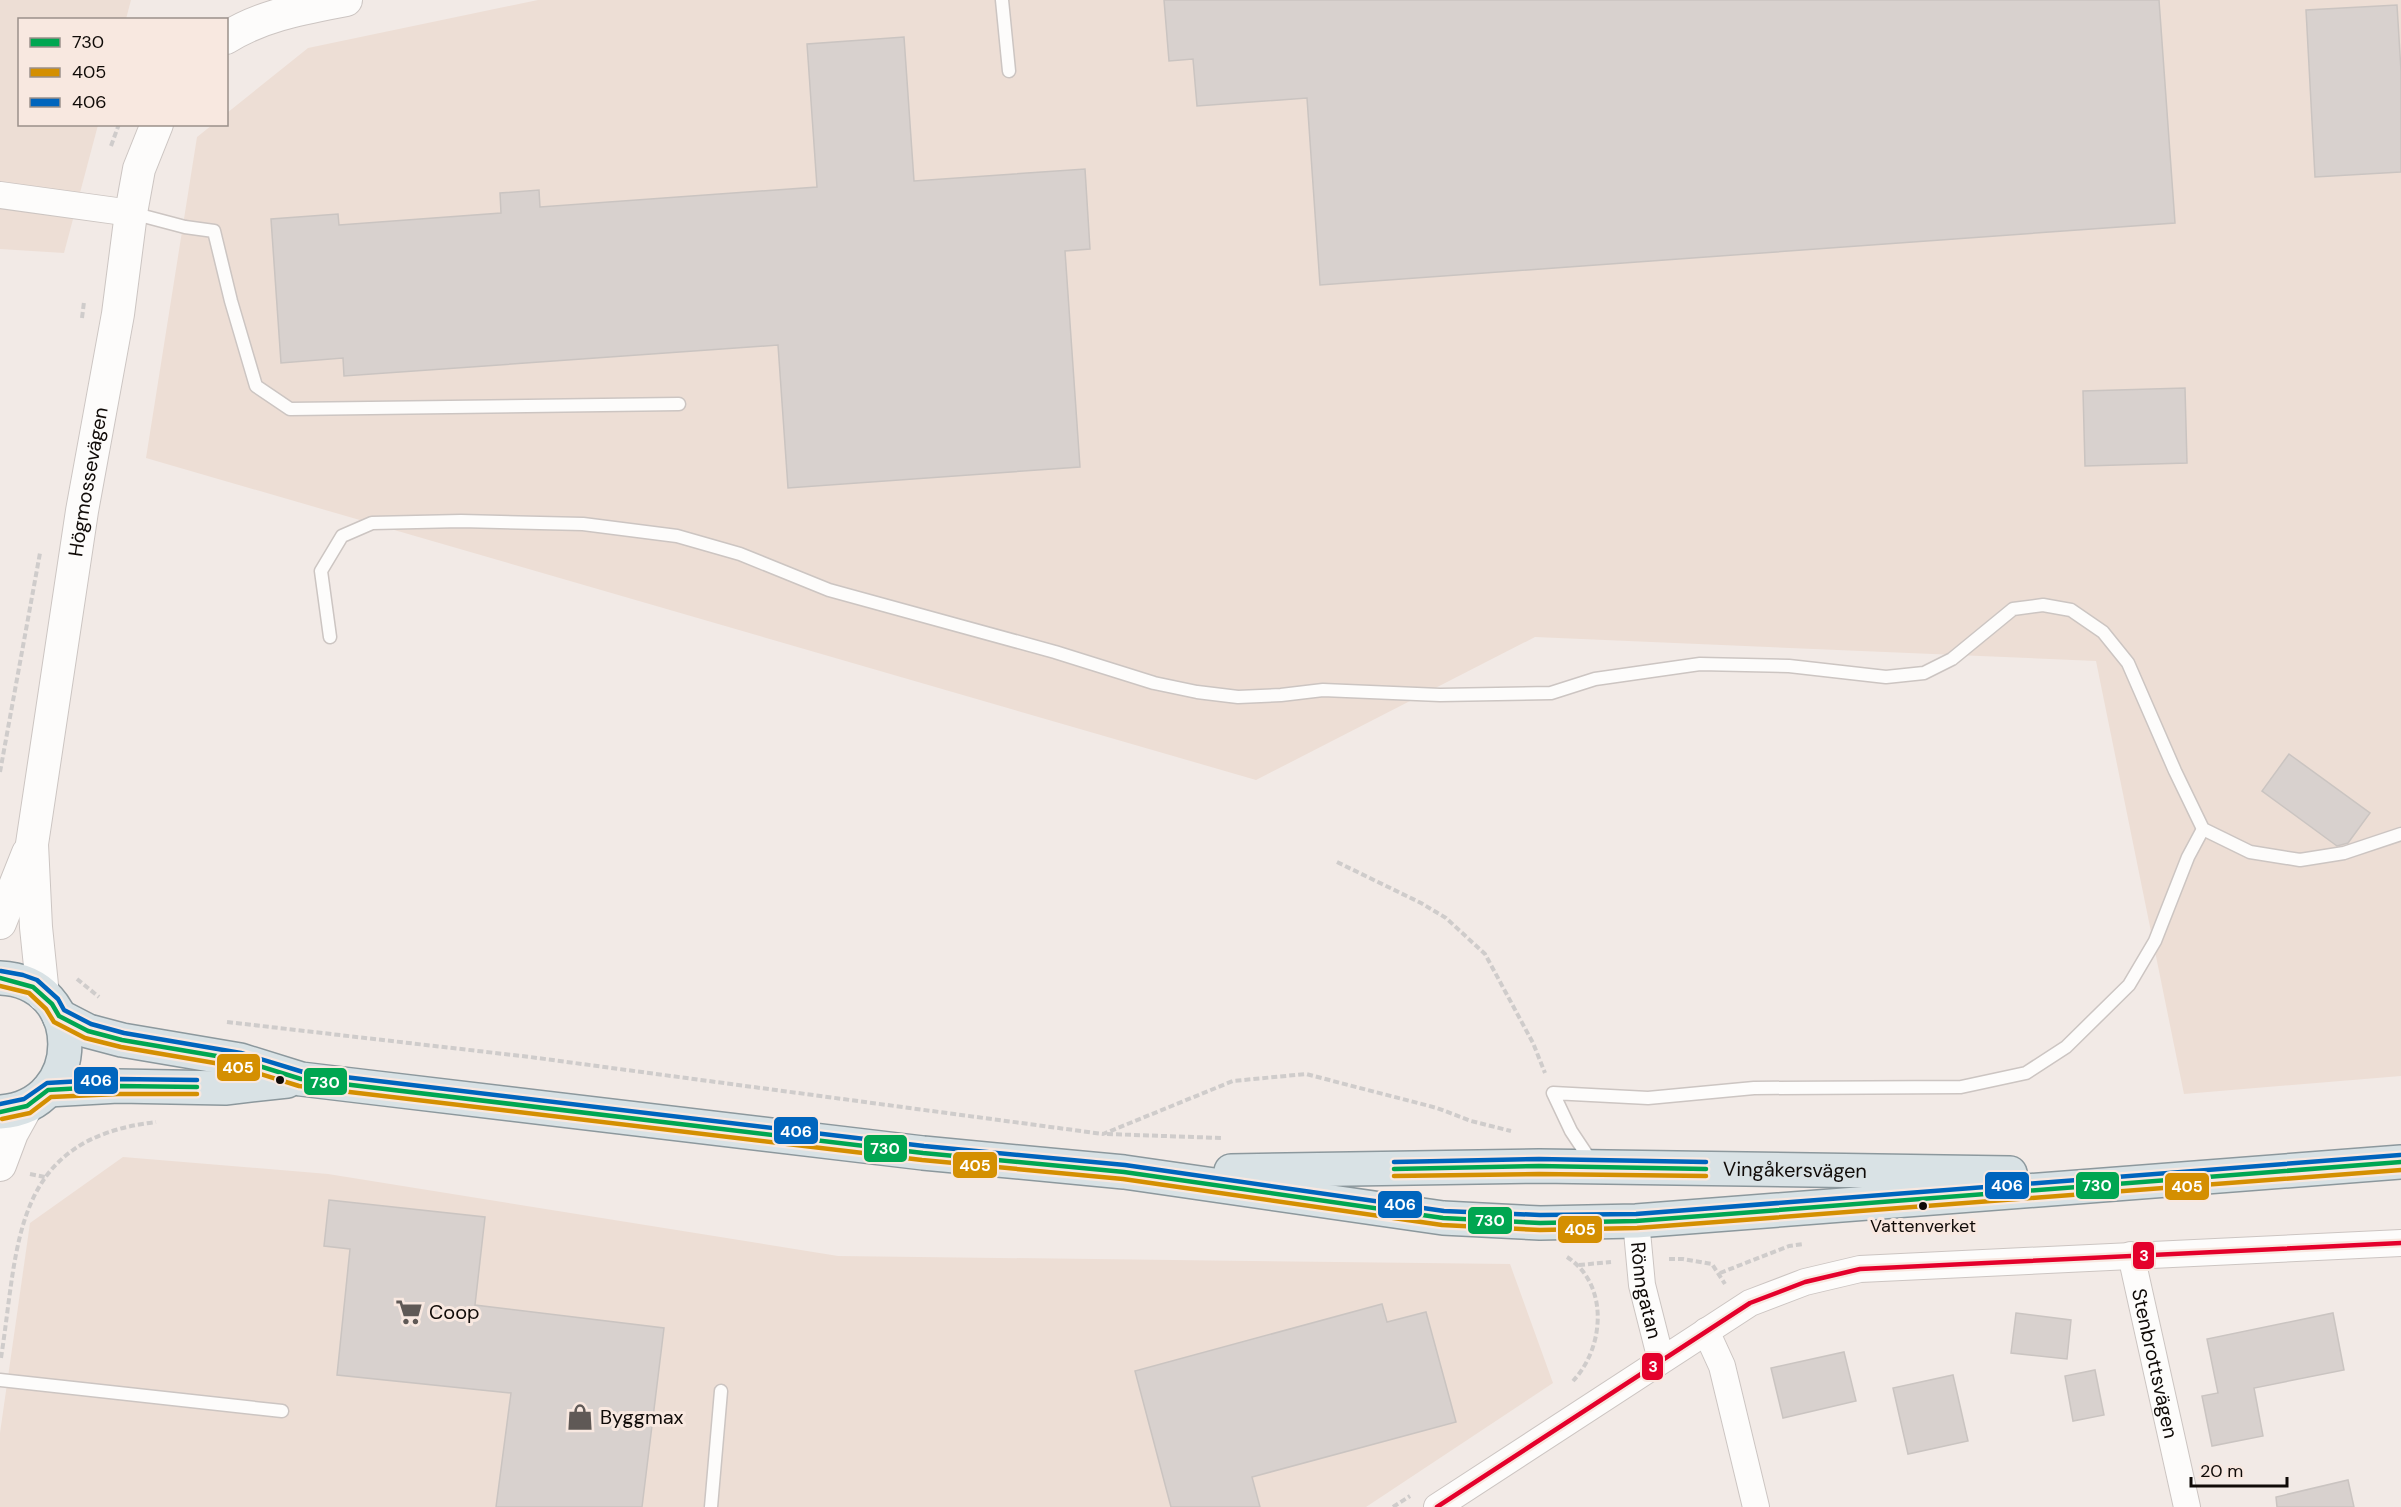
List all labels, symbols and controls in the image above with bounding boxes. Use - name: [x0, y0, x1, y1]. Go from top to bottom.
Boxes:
- legend: [18, 18, 228, 126]
- text: 730: [72, 30, 104, 54]
- text: 405: [72, 60, 106, 84]
- text: 406: [72, 90, 107, 114]
- street label: Högmossevägen: [62, 405, 114, 558]
- line badge: 405: [216, 1053, 261, 1082]
- text: 405: [222, 1057, 254, 1078]
- line badge: 406: [73, 1066, 119, 1095]
- line badge: 730: [303, 1067, 348, 1096]
- text: 406: [80, 1070, 112, 1091]
- text: 730: [310, 1072, 340, 1093]
- unlabelled marker: [274, 1074, 286, 1086]
- line badge: 406: [773, 1116, 819, 1145]
- text: 406: [780, 1121, 812, 1142]
- line badge: 730: [863, 1134, 908, 1163]
- text: 730: [870, 1138, 900, 1159]
- line badge: 405: [952, 1151, 998, 1179]
- text: 405: [959, 1155, 991, 1176]
- street label: Vingåkersvägen: [1723, 1156, 1867, 1184]
- line badge: 406: [1984, 1171, 2030, 1200]
- line badge: 730: [2075, 1171, 2120, 1200]
- line badge: 405: [2164, 1172, 2210, 1201]
- text: 406: [1991, 1175, 2023, 1196]
- text: 730: [2082, 1175, 2112, 1196]
- text: 405: [2171, 1176, 2203, 1197]
- line badge: 406: [1377, 1190, 1423, 1219]
- text: 406: [1384, 1194, 1416, 1215]
- marker: Vattenverket: [1917, 1200, 1929, 1212]
- line badge: 730: [1467, 1206, 1513, 1235]
- text: 730: [1475, 1210, 1505, 1231]
- place label: Vattenverket: [1870, 1214, 1976, 1238]
- line badge: 405: [1557, 1215, 1603, 1244]
- text: 405: [1564, 1219, 1596, 1240]
- street label: Rönngatan: [1625, 1241, 1668, 1341]
- line badge: 3: [2132, 1241, 2155, 1270]
- text: 3: [2139, 1245, 2149, 1266]
- street label: Stenbrottsvägen: [2126, 1286, 2184, 1441]
- supermarket icon: Coop: [394, 1297, 424, 1327]
- place label: Coop: [429, 1299, 480, 1325]
- line badge: 3: [1641, 1352, 1664, 1381]
- text: 3: [1648, 1356, 1658, 1377]
- shop icon: Byggmax: [565, 1402, 595, 1432]
- place label: Byggmax: [600, 1404, 684, 1430]
- scale bar: [2191, 1450, 2287, 1488]
- text: 20 m: [2200, 1459, 2243, 1483]

